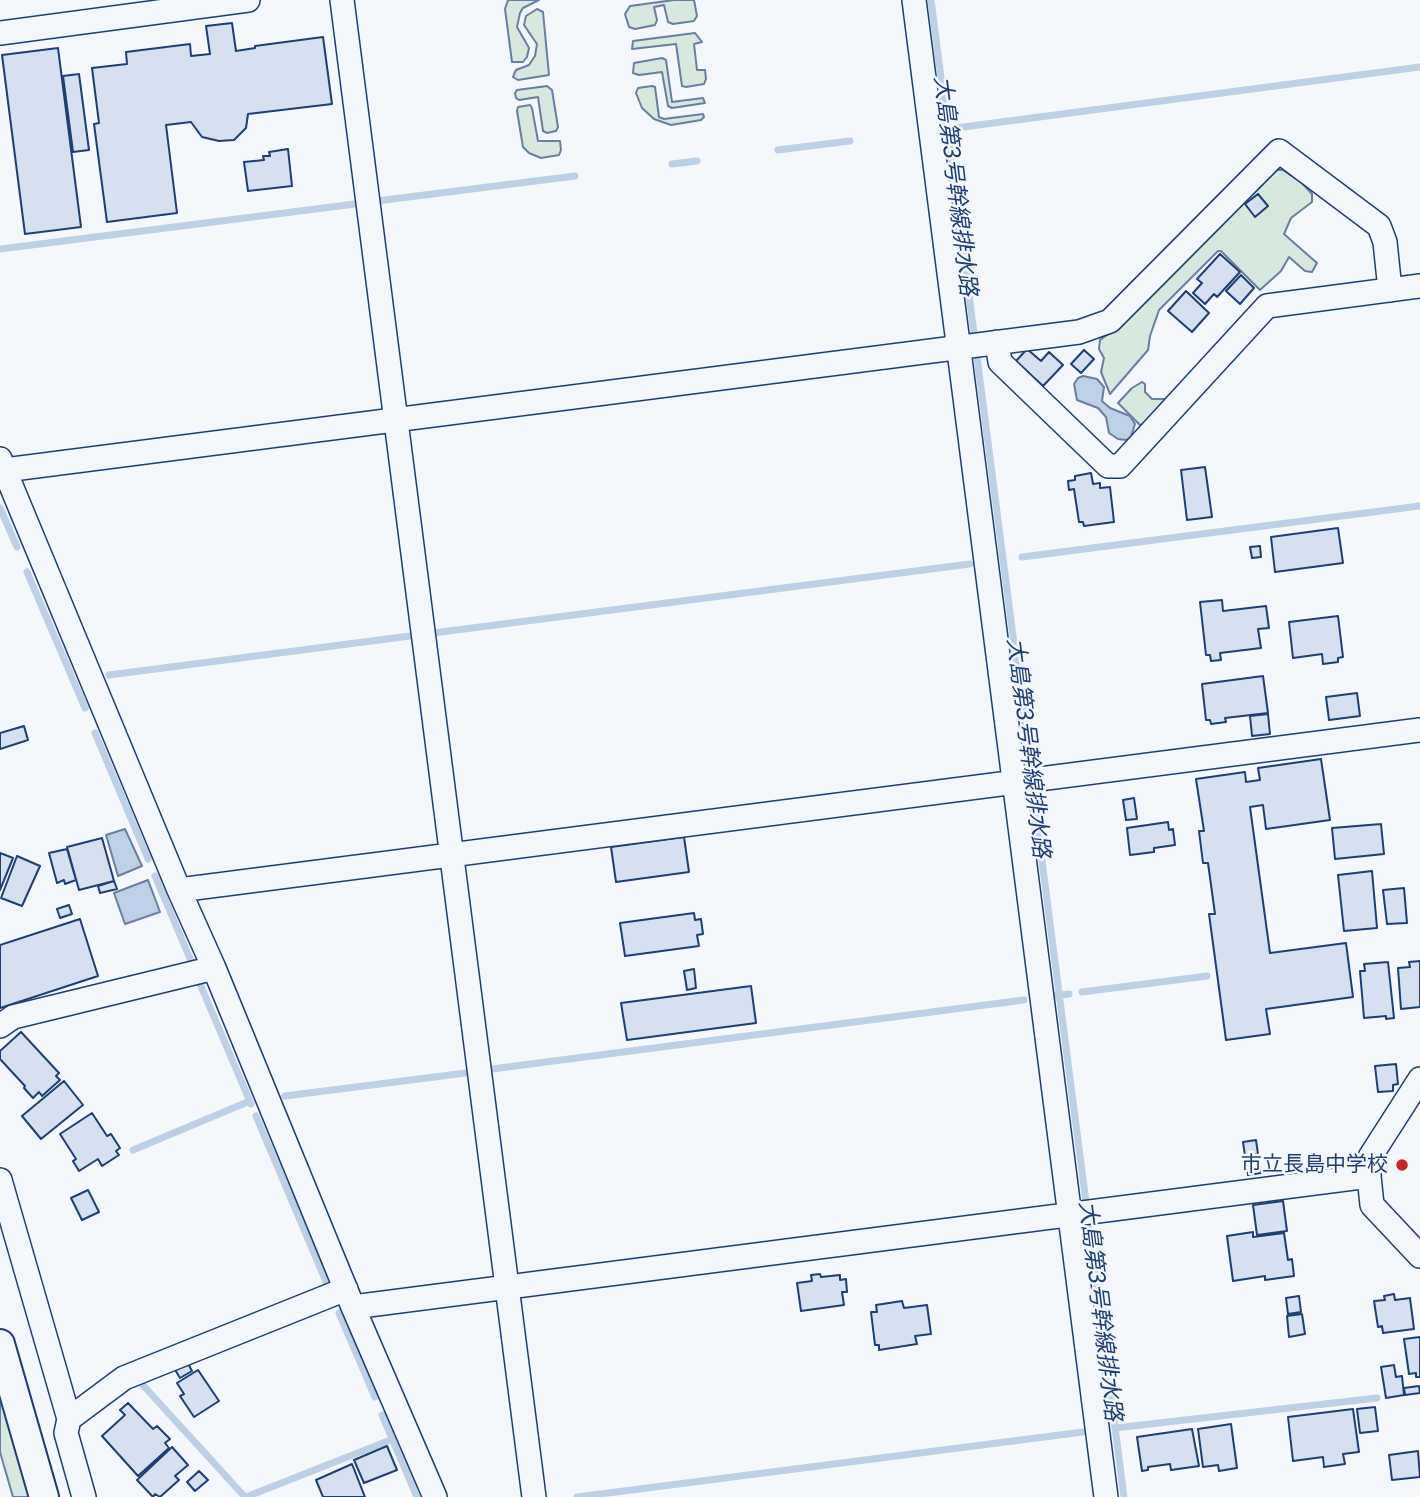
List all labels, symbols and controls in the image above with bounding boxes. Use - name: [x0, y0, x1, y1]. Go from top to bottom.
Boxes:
- water label: 大島第3号幹線排水路: [928, 75, 982, 297]
- water label: 大島第3号幹線排水路: [1001, 637, 1055, 859]
- place label: 市立長島中学校: [1241, 1152, 1388, 1178]
- marker: 市立長島中学校: [1394, 1157, 1410, 1173]
- water label: 大島第3号幹線排水路: [1073, 1200, 1127, 1422]

